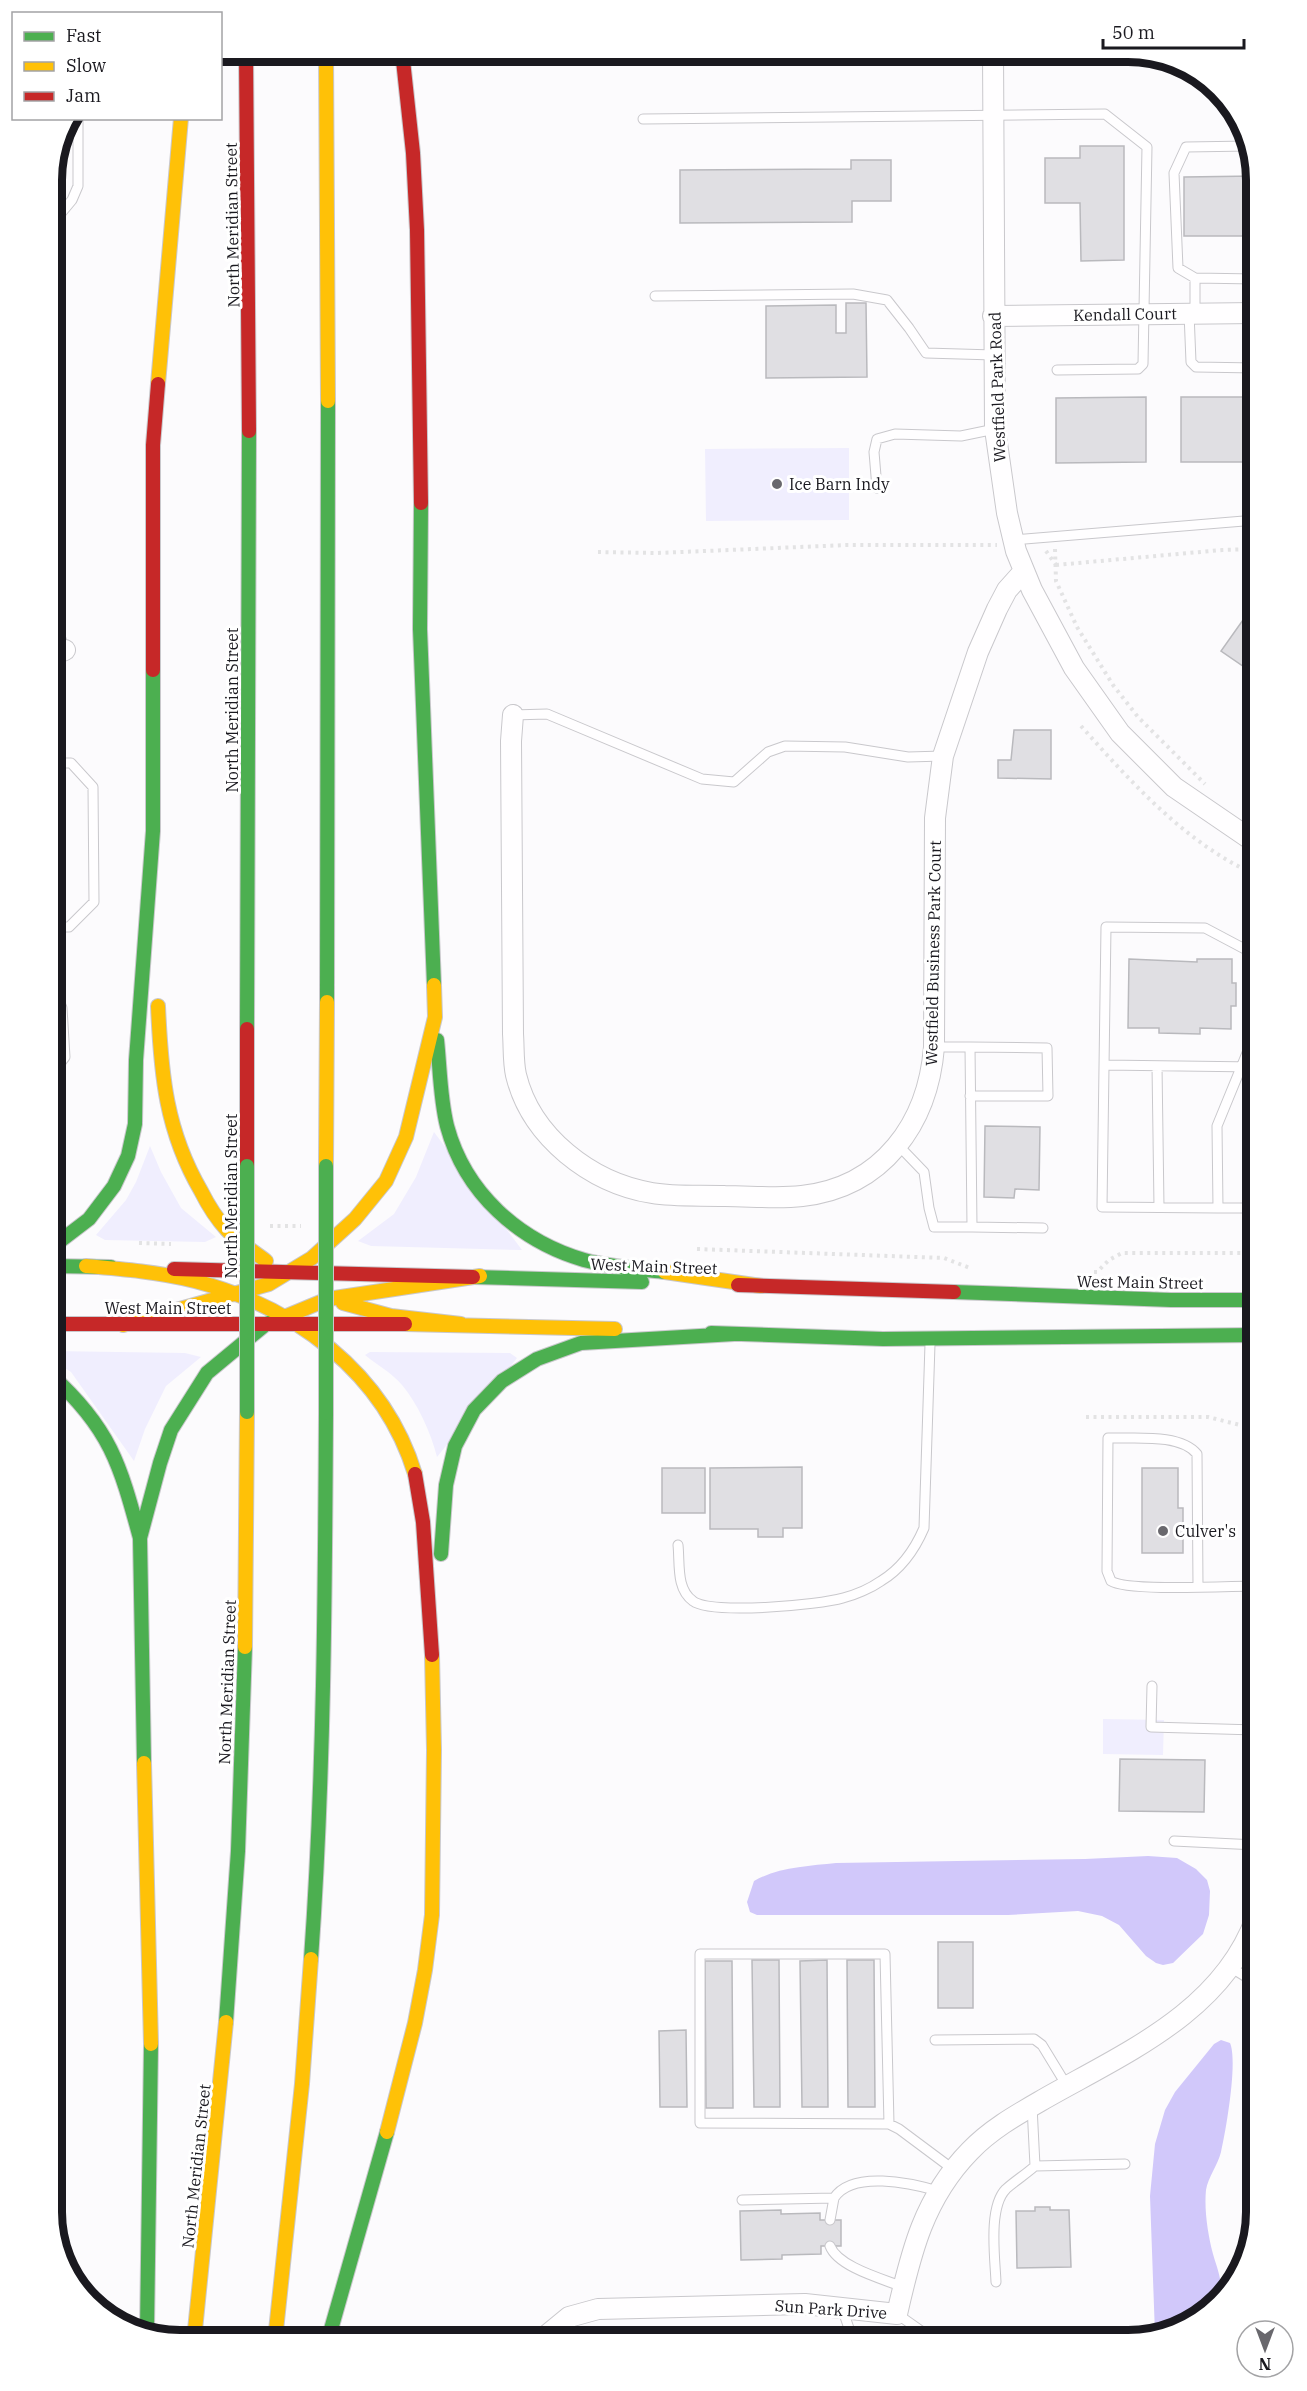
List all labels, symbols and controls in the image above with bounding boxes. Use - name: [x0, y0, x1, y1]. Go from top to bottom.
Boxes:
- legend: [12, 12, 222, 120]
- scale bar: [1103, 12, 1244, 50]
- text: 50 m: [1112, 21, 1155, 44]
- text: Fast: [66, 24, 101, 47]
- text: Slow: [66, 54, 106, 77]
- text: Jam: [66, 84, 101, 107]
- street label: North Meridian Street: [221, 142, 243, 308]
- street label: Kendall Court: [1073, 303, 1177, 325]
- street label: Westfield Park Road: [984, 311, 1010, 463]
- place label: Ice Barn Indy: [789, 474, 890, 494]
- marker: Ice Barn Indy: [770, 477, 784, 491]
- street label: North Meridian Street: [222, 627, 242, 793]
- street label: Westfield Business Park Court: [921, 840, 945, 1066]
- street label: North Meridian Street: [221, 1113, 241, 1279]
- street label: West Main Street: [590, 1254, 718, 1278]
- street label: West Main Street: [1076, 1271, 1204, 1293]
- street label: West Main Street: [104, 1298, 232, 1318]
- place label: Culver's: [1175, 1521, 1236, 1541]
- marker: Culver's: [1156, 1524, 1170, 1538]
- street label: North Meridian Street: [214, 1599, 240, 1765]
- street label: North Meridian Street: [177, 2083, 215, 2249]
- street label: Sun Park Drive: [774, 2295, 888, 2323]
- north arrow: [1235, 2319, 1295, 2379]
- text: N: [1259, 2354, 1271, 2374]

